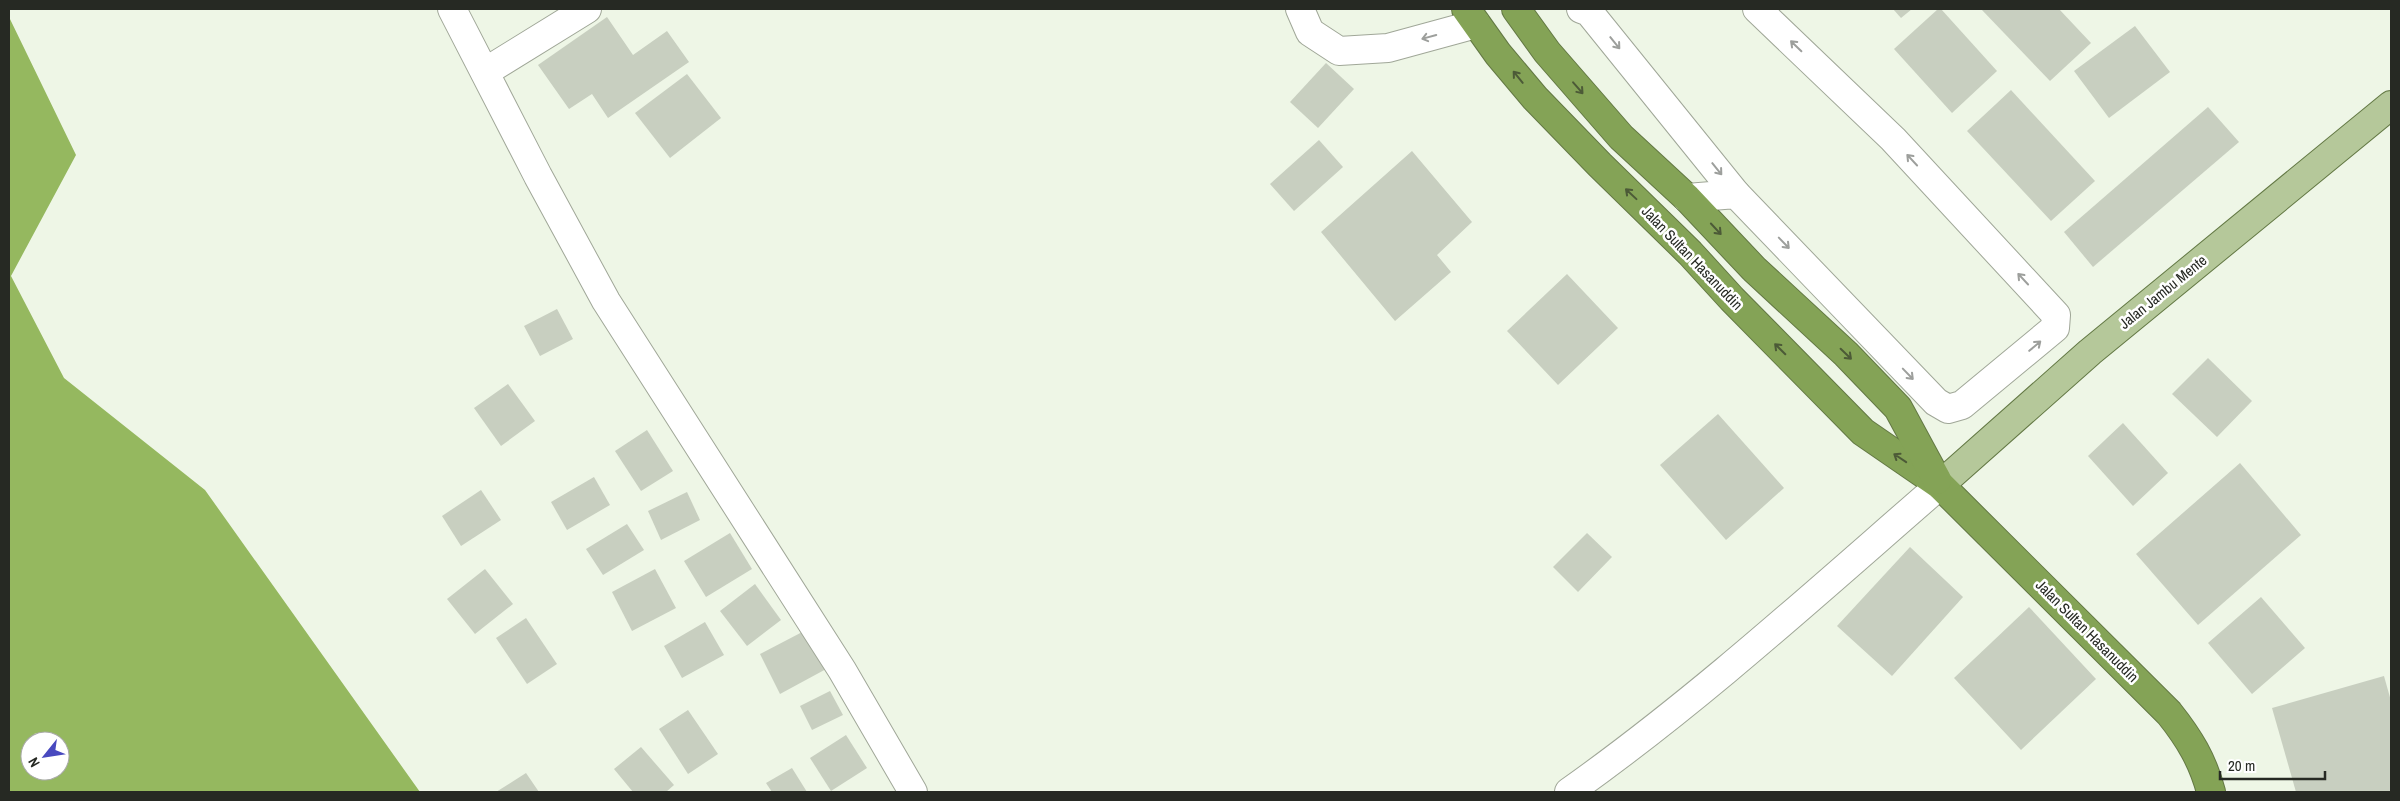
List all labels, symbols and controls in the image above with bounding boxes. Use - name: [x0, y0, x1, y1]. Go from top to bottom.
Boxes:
- one-way arrow: [1422, 33, 1438, 42]
- one-way arrow: [1609, 36, 1620, 49]
- one-way arrow: [1791, 41, 1803, 53]
- one-way arrow: [1512, 71, 1524, 84]
- one-way arrow: [1573, 81, 1584, 94]
- one-way arrow: [1907, 154, 1918, 167]
- one-way arrow: [1711, 163, 1722, 176]
- one-way arrow: [1624, 188, 1637, 200]
- street label: Jalan Sultan Hasanuddin: [1637, 201, 1748, 314]
- one-way arrow: [1710, 223, 1722, 236]
- one-way arrow: [1778, 237, 1790, 250]
- street label: Jalan Jambu Mente: [2114, 250, 2211, 334]
- one-way arrow: [2017, 273, 2029, 286]
- one-way arrow: [2028, 340, 2041, 351]
- one-way arrow: [1775, 343, 1787, 355]
- one-way arrow: [1839, 348, 1852, 360]
- one-way arrow: [1902, 367, 1914, 380]
- one-way arrow: [1893, 453, 1907, 463]
- street label: Jalan Sultan Hasanuddin: [2031, 575, 2143, 687]
- north arrow: [20, 731, 70, 781]
- scale bar: [2220, 748, 2325, 780]
- text: N: [24, 754, 44, 771]
- text: 20 m: [2228, 755, 2255, 776]

